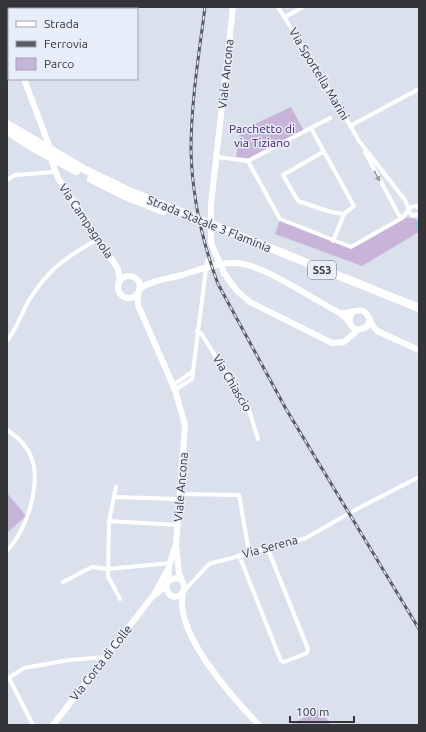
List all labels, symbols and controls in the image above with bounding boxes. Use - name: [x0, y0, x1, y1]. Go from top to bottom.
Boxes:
- legend: [8, 8, 138, 80]
- text: Strada: [44, 17, 79, 30]
- street label: Via Sportella Marini: [287, 25, 352, 122]
- text: Ferrovia: [44, 37, 88, 50]
- street label: Viale Ancona: [215, 39, 236, 109]
- text: Parco: [44, 57, 74, 70]
- park label: Parchetto di via Tiziano: [229, 122, 295, 149]
- one-way arrow: [374, 170, 381, 182]
- street label: Via Campagnola: [57, 181, 116, 260]
- street label: Strada Statale 3 Flaminia: [145, 193, 273, 254]
- road number: SS3: [308, 261, 336, 279]
- street label: Via Chiascio: [210, 352, 254, 413]
- street label: Viale Ancona: [171, 452, 190, 522]
- street label: Via Serena: [241, 533, 299, 560]
- street label: Via Corta di Colle: [67, 622, 134, 703]
- scale bar: [290, 698, 354, 724]
- text: 100 m: [296, 705, 329, 718]

